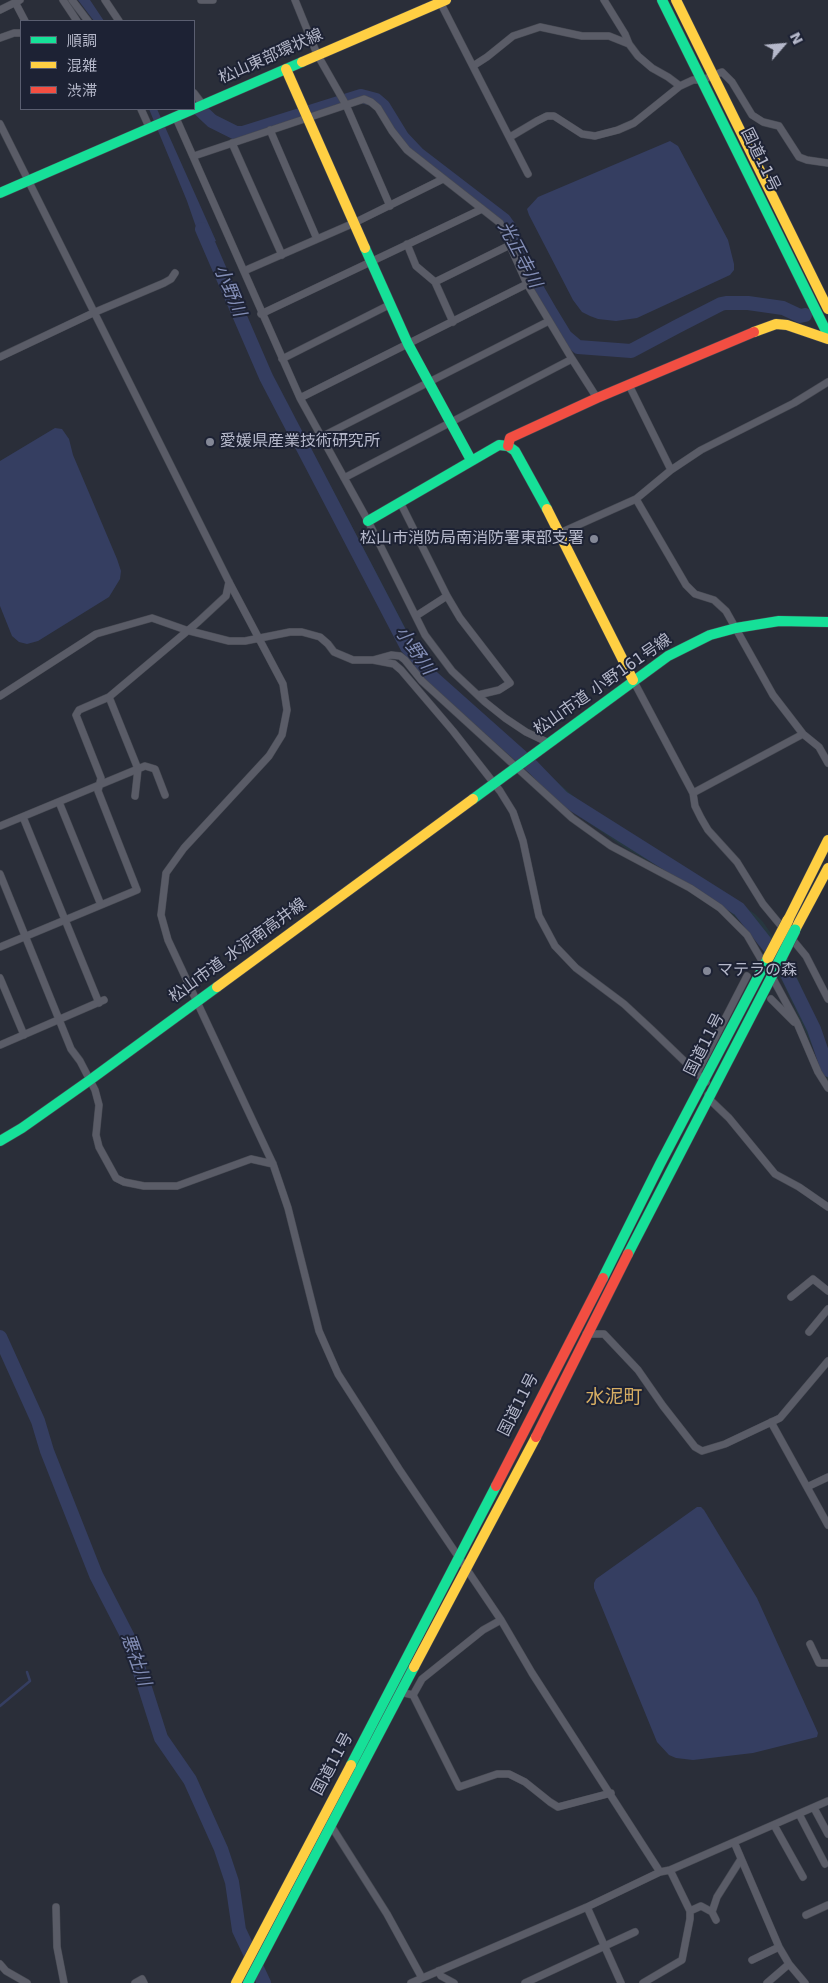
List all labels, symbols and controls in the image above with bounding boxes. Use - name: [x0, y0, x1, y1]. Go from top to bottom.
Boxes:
- legend: [20, 20, 195, 110]
- north arrow: [758, 20, 808, 70]
- street label: 松山東部環状線: [216, 25, 326, 89]
- text: N: [787, 29, 806, 47]
- text: 順調: [67, 32, 97, 50]
- text: 混雑: [67, 57, 97, 75]
- text: 渋滞: [67, 82, 97, 100]
- street label: 国道11号: [736, 125, 784, 195]
- water label: 光正寺川: [493, 218, 545, 292]
- water label: 小野川: [209, 262, 249, 320]
- place label: 愛媛県産業技術研究所: [220, 432, 380, 452]
- marker: 愛媛県産業技術研究所: [204, 436, 216, 448]
- place label: 松山市消防局南消防署東部支署: [360, 529, 584, 549]
- marker: 松山市消防局南消防署東部支署: [588, 533, 600, 545]
- water label: 小野川: [390, 623, 438, 679]
- street label: 松山市道 小野161号線: [530, 630, 676, 740]
- street label: 松山市道 水泥南高井線: [166, 895, 310, 1007]
- place label: マテラの森: [717, 961, 797, 981]
- marker: マテラの森: [701, 965, 713, 977]
- street label: 国道11号: [681, 1010, 729, 1080]
- street label: 国道11号: [495, 1370, 543, 1440]
- district label: 水泥町: [586, 1387, 642, 1409]
- water label: 悪社川: [116, 1631, 154, 1689]
- street label: 国道11号: [308, 1729, 358, 1799]

